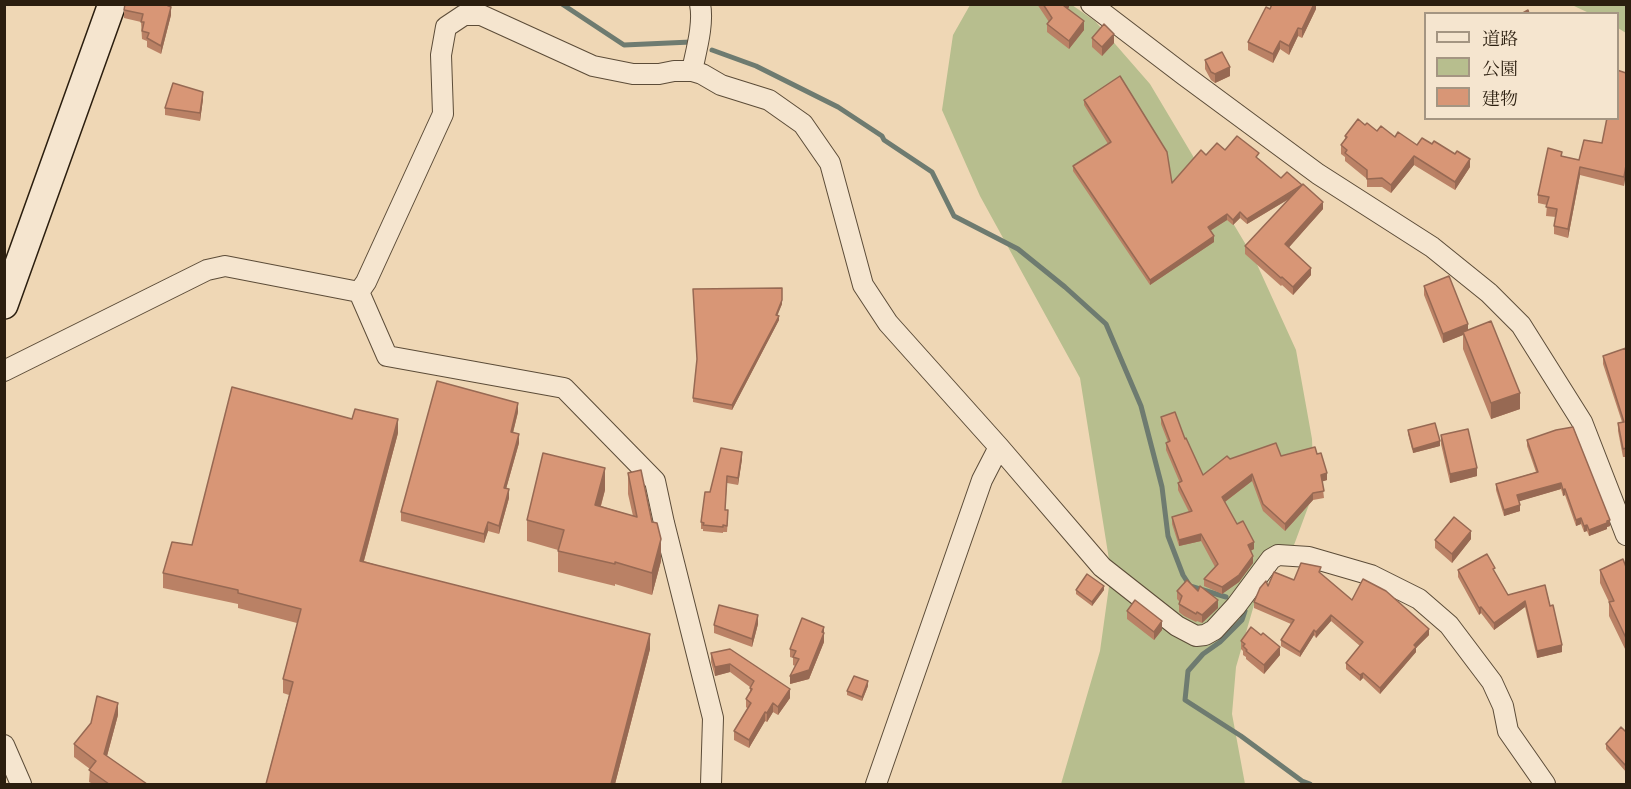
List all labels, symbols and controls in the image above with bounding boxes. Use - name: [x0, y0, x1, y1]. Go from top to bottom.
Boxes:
- legend: [1424, 12, 1619, 120]
- text: 道路: [1482, 28, 1518, 50]
- text: 公園: [1482, 58, 1518, 80]
- text: 建物: [1482, 88, 1518, 110]

